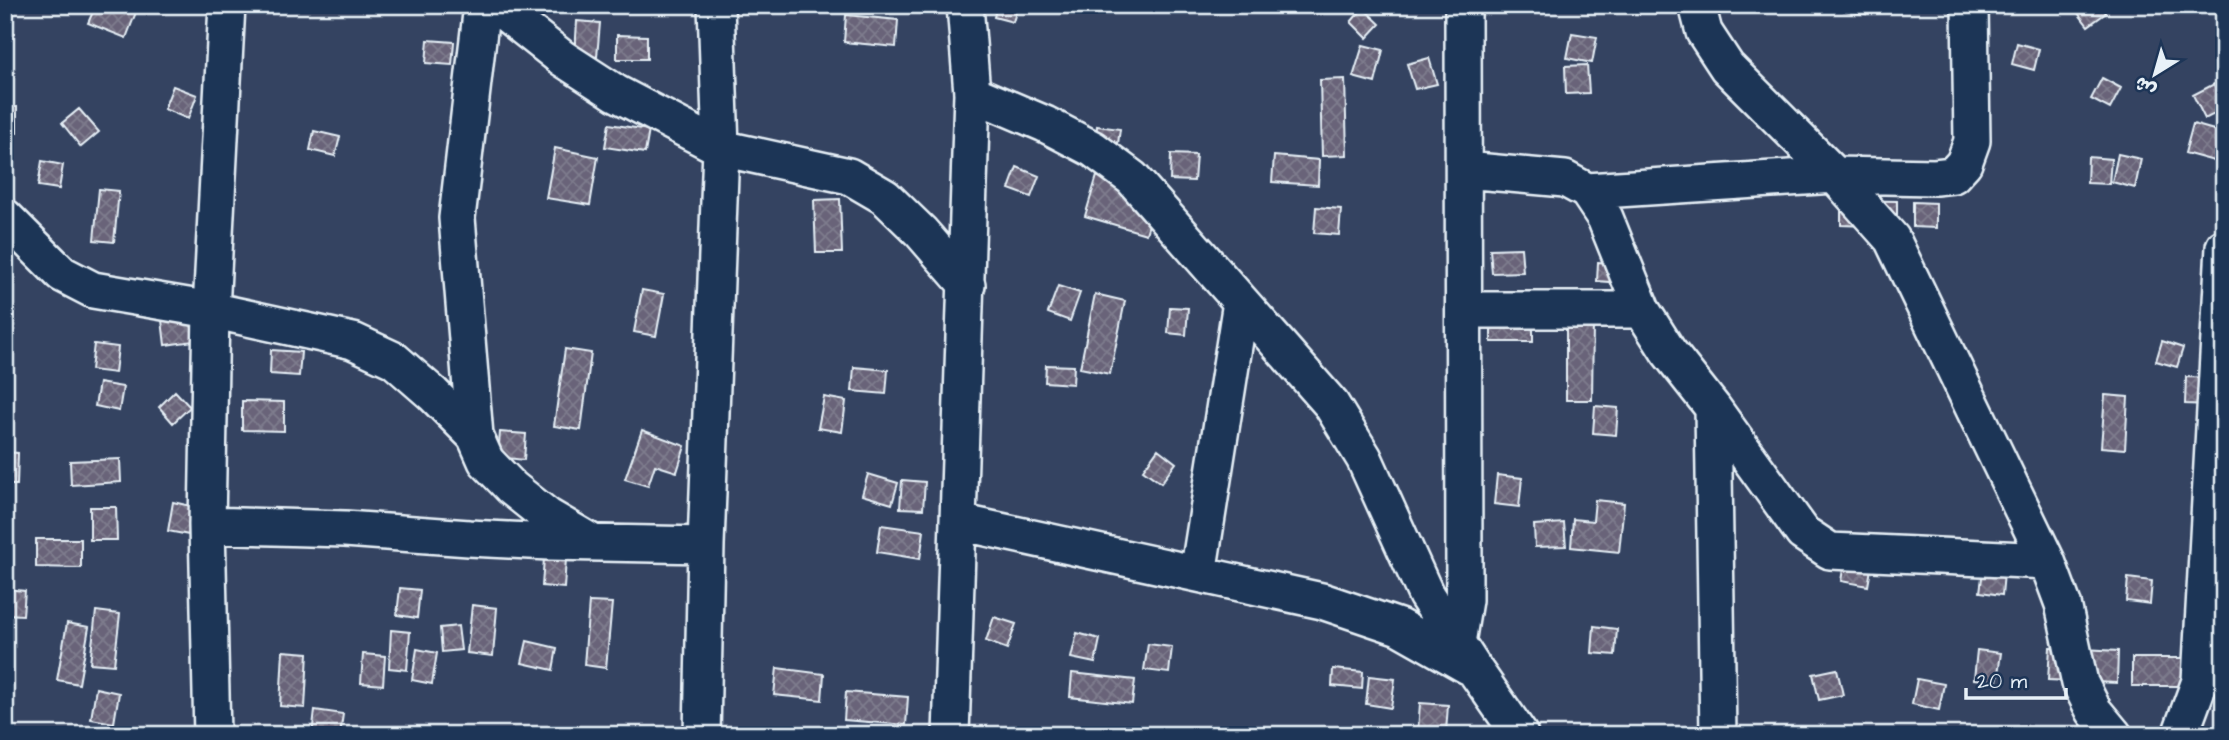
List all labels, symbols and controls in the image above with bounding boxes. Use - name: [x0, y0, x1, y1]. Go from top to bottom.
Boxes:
- north arrow: [2120, 38, 2190, 108]
- text: ش: [2129, 69, 2162, 103]
- scale bar: [1966, 656, 2066, 700]
- text: 20 m: [1977, 667, 2028, 696]

